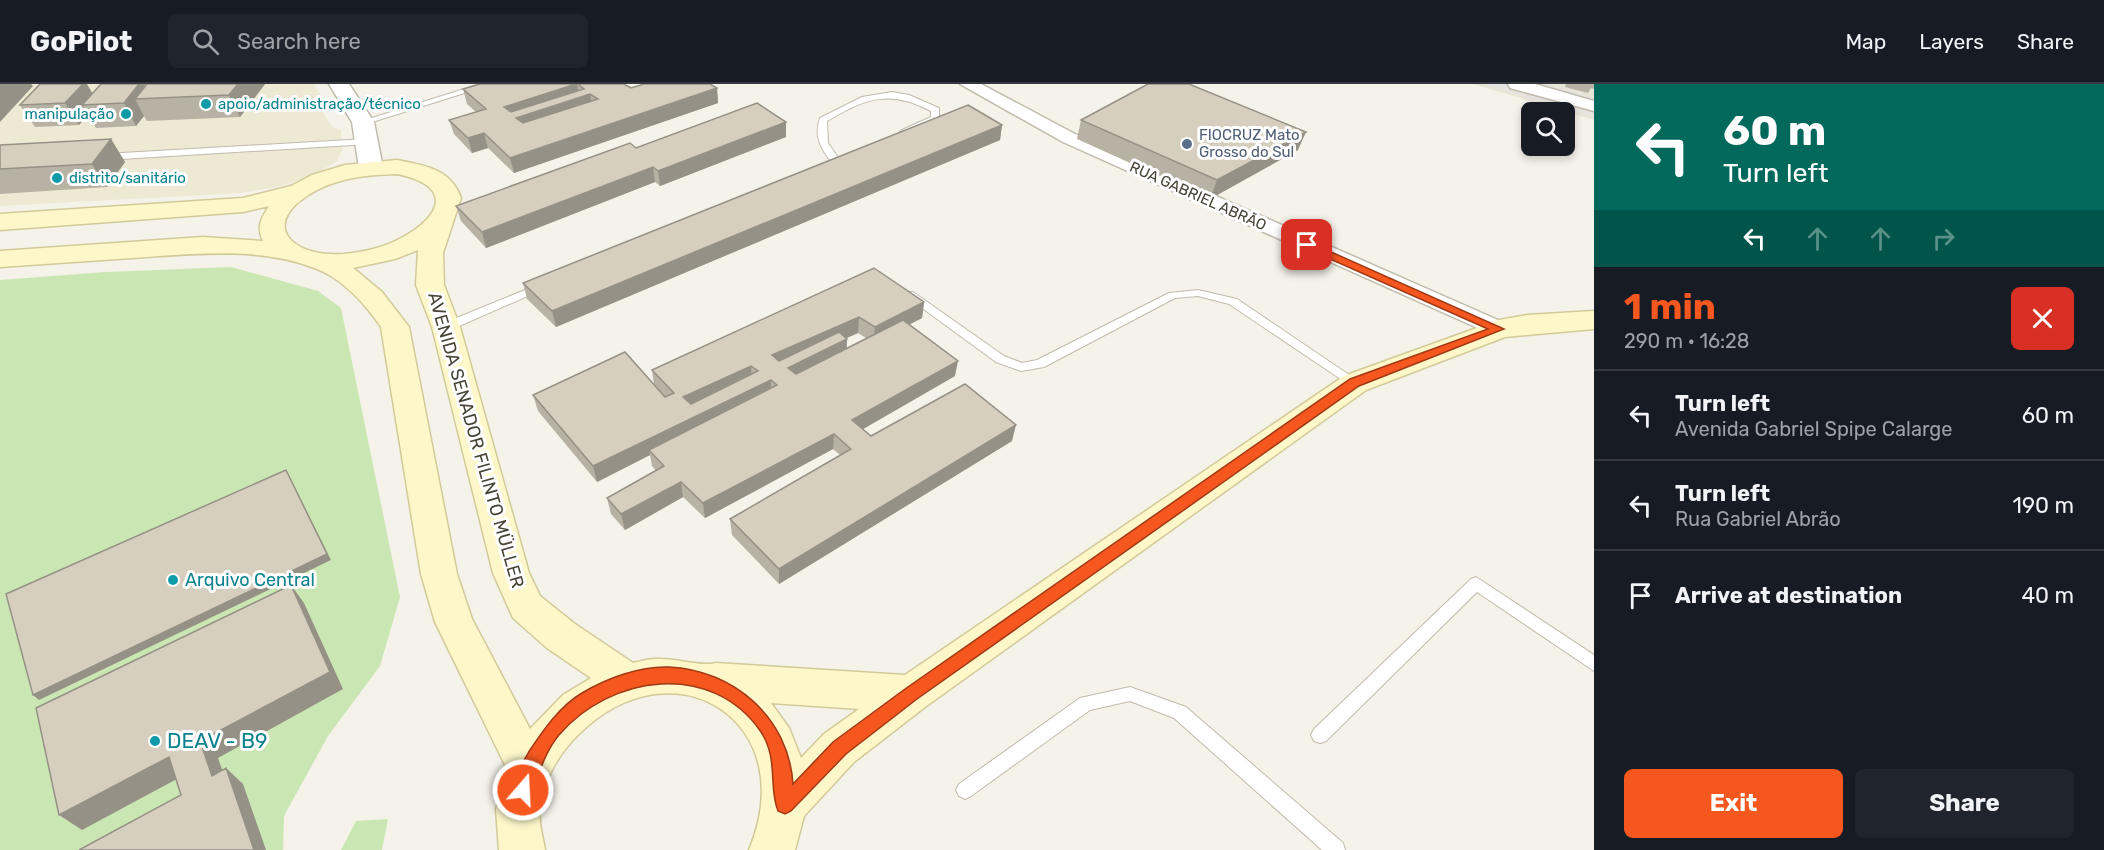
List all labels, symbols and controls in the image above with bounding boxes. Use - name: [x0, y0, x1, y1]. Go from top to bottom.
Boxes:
- search box: [168, 14, 588, 68]
- text: GoPilot: [30, 25, 132, 58]
- icon: search: [189, 25, 222, 58]
- text: Search here: [237, 28, 361, 55]
- text: Map: [1845, 29, 1886, 54]
- text: Layers: [1919, 29, 1984, 54]
- text: Share: [2017, 29, 2074, 54]
- place label: apoio/administração/técnico: [218, 95, 421, 113]
- marker: apoio/administração/técnico: [199, 97, 213, 111]
- map controls: [1521, 102, 1575, 156]
- button: search: [1521, 102, 1575, 156]
- place label: manipulação: [25, 105, 114, 123]
- text: 60 m: [1723, 106, 1826, 156]
- marker: manipulação: [119, 107, 133, 121]
- icon: left: [1624, 108, 1702, 186]
- place label: FIOCRUZ Mato Grosso do Sul: [1199, 126, 1300, 161]
- marker: FIOCRUZ Mato Grosso do Sul: [1180, 137, 1194, 151]
- text: Turn left: [1723, 157, 1828, 189]
- street label: RUA GABRIEL ABRÃO: [1127, 158, 1269, 234]
- place label: distrito/sanitário: [69, 169, 186, 187]
- marker: distrito/sanitário: [50, 171, 64, 185]
- pin: [1281, 219, 1332, 270]
- icon: left: [1738, 222, 1771, 255]
- icon: ahead: [1801, 222, 1834, 255]
- icon: ahead: [1864, 222, 1897, 255]
- icon: right: [1927, 222, 1960, 255]
- icon: arrive: [1290, 228, 1323, 261]
- text: 1 min: [1624, 285, 1716, 328]
- button: close: [2011, 287, 2074, 350]
- street label: AVENIDA SENADOR FILINTO MÜLLER: [423, 290, 529, 591]
- text: 290 m · 16:28: [1624, 329, 1750, 353]
- text: Turn left: [1675, 390, 1770, 417]
- icon: left: [1624, 399, 1657, 432]
- text: 60 m: [2022, 402, 2074, 429]
- text: Avenida Gabriel Spipe Calarge: [1675, 417, 1952, 441]
- text: Turn left: [1675, 480, 1770, 507]
- icon: left: [1624, 489, 1657, 522]
- text: 190 m: [2013, 492, 2074, 519]
- text: Rua Gabriel Abrão: [1675, 507, 1841, 531]
- place label: Arquivo Central: [185, 569, 315, 591]
- marker: Arquivo Central: [166, 573, 180, 587]
- icon: arrive: [1624, 579, 1657, 612]
- text: Arrive at destination: [1675, 582, 1902, 609]
- text: 40 m: [2021, 582, 2074, 609]
- place label: DEAV - B9: [167, 728, 267, 753]
- marker: DEAV - B9: [148, 734, 162, 748]
- position arrow: [491, 758, 555, 822]
- button: Exit: [1624, 769, 1843, 838]
- button: Share: [1855, 769, 2074, 838]

